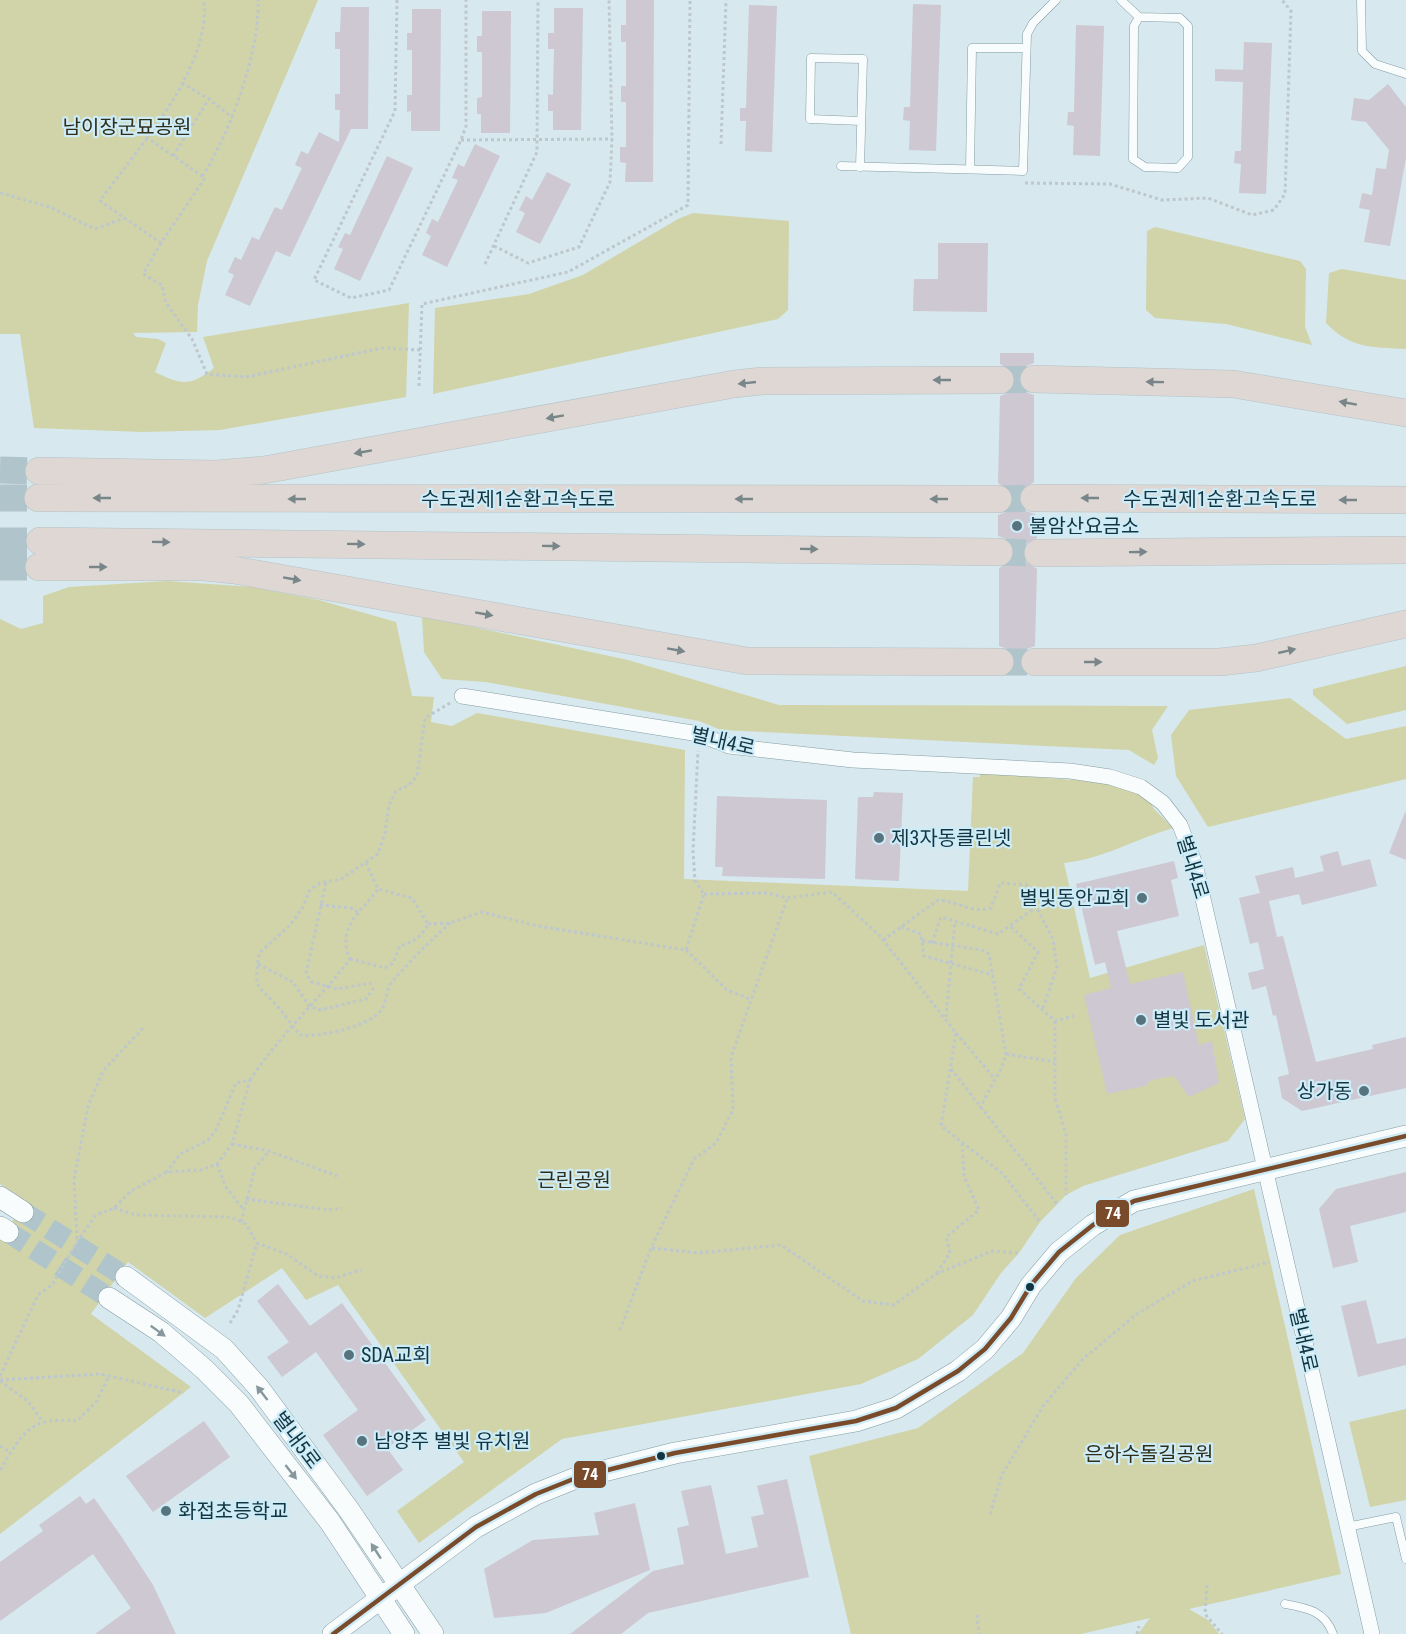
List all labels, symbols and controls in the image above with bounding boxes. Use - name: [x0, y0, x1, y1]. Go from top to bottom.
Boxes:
- park label: 남이장군묘공원: [63, 115, 191, 139]
- one-way arrow: [932, 375, 951, 385]
- one-way arrow: [1145, 377, 1164, 387]
- one-way arrow: [738, 378, 757, 387]
- one-way arrow: [1339, 398, 1358, 407]
- one-way arrow: [546, 413, 565, 422]
- one-way arrow: [354, 448, 373, 457]
- street label: 수도권제1순환고속도로: [421, 487, 615, 511]
- street label: 수도권제1순환고속도로: [1123, 487, 1317, 511]
- one-way arrow: [93, 493, 112, 503]
- one-way arrow: [288, 494, 307, 504]
- one-way arrow: [735, 494, 754, 504]
- one-way arrow: [930, 494, 949, 504]
- one-way arrow: [1080, 494, 1099, 503]
- one-way arrow: [1338, 495, 1357, 505]
- place label: 불암산요금소: [1029, 514, 1139, 538]
- marker: 불암산요금소: [1010, 519, 1024, 533]
- one-way arrow: [152, 537, 171, 547]
- one-way arrow: [347, 539, 366, 549]
- one-way arrow: [542, 541, 561, 551]
- one-way arrow: [800, 544, 819, 554]
- one-way arrow: [1129, 548, 1148, 557]
- one-way arrow: [88, 562, 107, 572]
- one-way arrow: [283, 575, 302, 584]
- one-way arrow: [474, 610, 493, 619]
- one-way arrow: [1278, 645, 1296, 655]
- one-way arrow: [666, 646, 685, 655]
- one-way arrow: [1084, 657, 1103, 667]
- street label: 별내4로: [689, 722, 757, 760]
- place label: 제3자동클린넷: [891, 826, 1011, 850]
- marker: 제3자동클린넷: [872, 831, 886, 845]
- street label: 별내4로: [1172, 832, 1214, 902]
- place label: 별빛동안교회: [1020, 886, 1130, 910]
- marker: 별빛동안교회: [1135, 891, 1149, 905]
- place label: 별빛 도서관: [1153, 1008, 1250, 1032]
- marker: 별빛 도서관: [1134, 1013, 1148, 1027]
- place label: 상가동: [1297, 1079, 1352, 1103]
- marker: 상가동: [1357, 1084, 1371, 1098]
- park label: 근린공원: [537, 1168, 611, 1192]
- line badge: 74: [1095, 1199, 1130, 1228]
- text: 74: [1105, 1204, 1121, 1223]
- unlabelled marker: [1024, 1281, 1036, 1293]
- street label: 별내4로: [1285, 1306, 1323, 1374]
- one-way arrow: [149, 1325, 165, 1337]
- place label: SDA교회: [361, 1343, 431, 1367]
- marker: SDA교회: [342, 1348, 356, 1362]
- one-way arrow: [256, 1386, 268, 1402]
- street label: 별내5로: [268, 1407, 326, 1473]
- place label: 남양주 별빛 유치원: [374, 1429, 530, 1453]
- marker: 남양주 별빛 유치원: [355, 1434, 369, 1448]
- park label: 은하수돌길공원: [1085, 1442, 1213, 1466]
- unlabelled marker: [655, 1450, 667, 1462]
- line badge: 74: [573, 1460, 607, 1489]
- one-way arrow: [285, 1464, 297, 1479]
- text: 74: [582, 1465, 598, 1484]
- place label: 화접초등학교: [178, 1499, 288, 1523]
- marker: 화접초등학교: [159, 1504, 173, 1518]
- one-way arrow: [371, 1543, 382, 1559]

